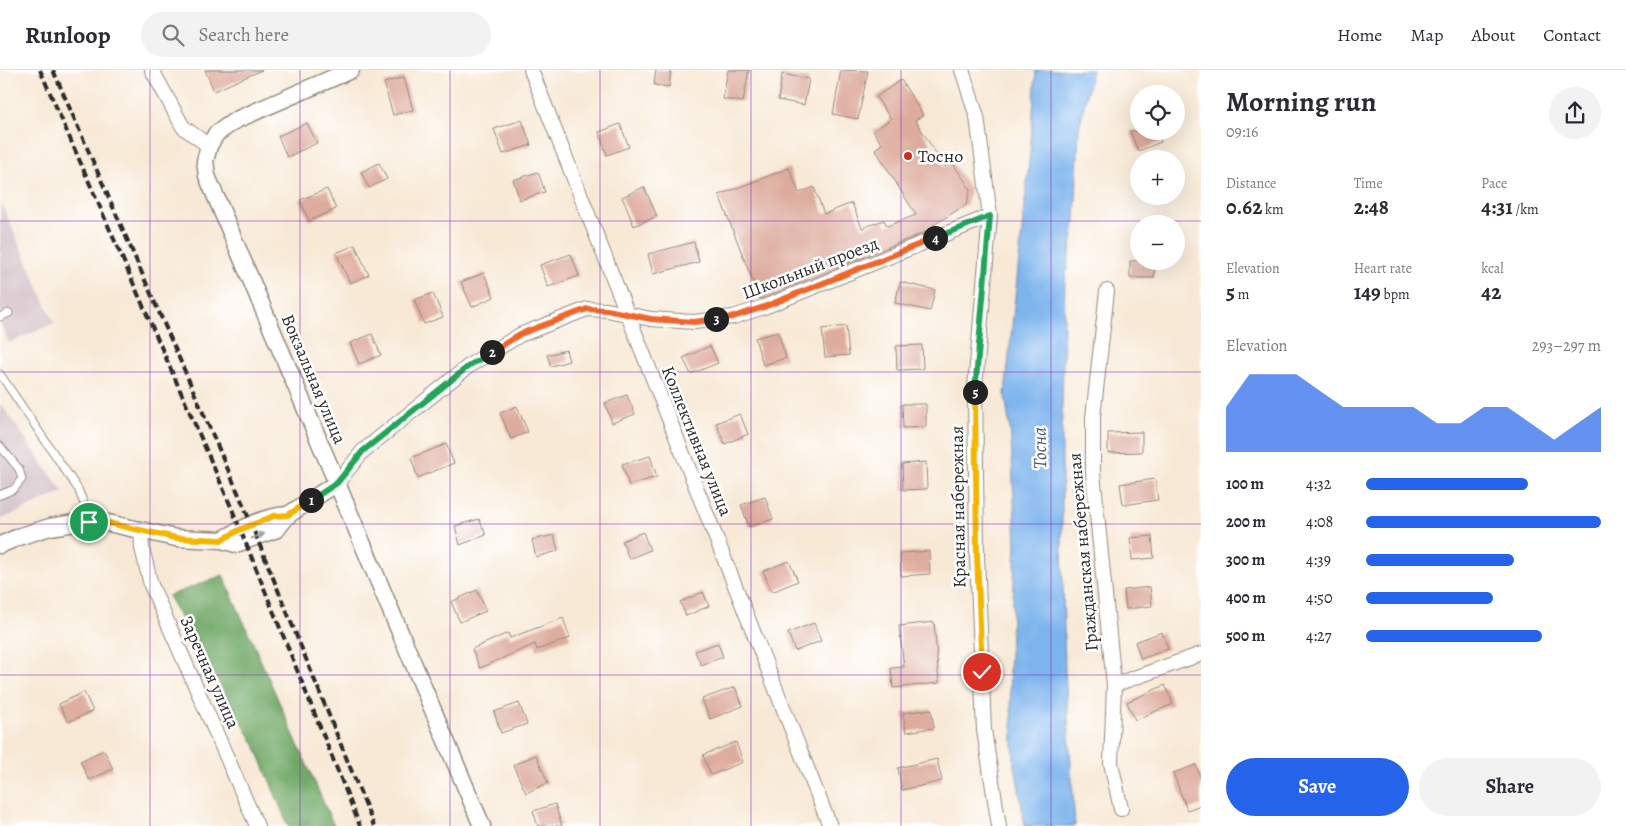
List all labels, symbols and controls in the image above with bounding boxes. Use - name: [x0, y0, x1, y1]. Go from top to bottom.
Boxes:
- search box: [141, 12, 491, 57]
- text: Runloop: [25, 19, 111, 51]
- icon: search: [159, 21, 187, 49]
- text: Search here: [199, 22, 289, 48]
- text: Home: [1337, 23, 1382, 47]
- text: Map: [1410, 23, 1443, 47]
- text: About: [1471, 23, 1515, 47]
- text: Contact: [1543, 23, 1601, 47]
- text: Morning run: [1226, 83, 1376, 121]
- map controls: [1130, 85, 1185, 270]
- button: locate: [1130, 85, 1185, 140]
- button: share: [1549, 87, 1601, 139]
- text: 09:16: [1226, 121, 1258, 143]
- place label: Тосно: [918, 144, 963, 168]
- marker: Тосно: [902, 150, 914, 162]
- button: +: [1130, 150, 1185, 205]
- text: Distance: [1226, 174, 1276, 193]
- text: Time: [1354, 174, 1383, 193]
- text: Pace: [1481, 174, 1507, 193]
- text: 0.62: [1226, 193, 1262, 221]
- text: 2:48: [1354, 193, 1389, 221]
- text: 4:31: [1481, 193, 1513, 221]
- text: km: [1262, 200, 1284, 219]
- text: /km: [1513, 200, 1539, 219]
- button: −: [1130, 215, 1185, 270]
- pin: 4: [922, 226, 948, 250]
- text: 4: [932, 229, 939, 248]
- street label: Школьный проезд: [738, 231, 882, 305]
- text: Elevation: [1226, 259, 1280, 278]
- text: Heart rate: [1354, 259, 1412, 278]
- text: kcal: [1481, 259, 1504, 278]
- text: 5: [1226, 278, 1235, 306]
- text: 149: [1354, 278, 1381, 306]
- text: 42: [1481, 278, 1501, 306]
- text: m: [1235, 285, 1249, 304]
- text: bpm: [1381, 285, 1410, 304]
- pin: 3: [704, 306, 728, 332]
- street label: Вокзальная улица: [276, 310, 352, 448]
- text: 3: [713, 310, 720, 329]
- text: Elevation: [1226, 335, 1287, 357]
- text: 293–297 m: [1532, 335, 1601, 357]
- pin: 2: [480, 340, 504, 364]
- text: 2: [489, 343, 496, 362]
- street label: Коллективная улица: [656, 363, 738, 520]
- pin: 5: [962, 380, 988, 404]
- text: 5: [973, 383, 978, 402]
- street label: Красная набережная: [945, 426, 971, 588]
- water label: Тосна: [1027, 427, 1053, 469]
- street label: Гражданская набережная: [1062, 452, 1104, 652]
- text: 100 m: [1226, 473, 1264, 495]
- text: 4:32: [1306, 473, 1331, 495]
- pin: 1: [298, 488, 324, 512]
- text: 1: [309, 491, 314, 510]
- pin: [68, 501, 110, 543]
- icon: arrive: [75, 508, 103, 536]
- text: 200 m: [1226, 511, 1266, 533]
- text: 4:08: [1306, 511, 1333, 533]
- one-way arrow: [251, 532, 266, 540]
- text: 300 m: [1226, 549, 1265, 571]
- text: 4:39: [1306, 549, 1331, 571]
- text: 400 m: [1226, 587, 1266, 609]
- text: 4:50: [1306, 587, 1332, 609]
- street label: Заречная улица: [174, 612, 246, 733]
- text: 500 m: [1226, 625, 1265, 647]
- text: 4:27: [1306, 625, 1331, 647]
- pin: [961, 651, 1003, 693]
- icon: check: [968, 658, 996, 686]
- button: Save: [1226, 758, 1409, 816]
- button: Share: [1419, 758, 1601, 816]

